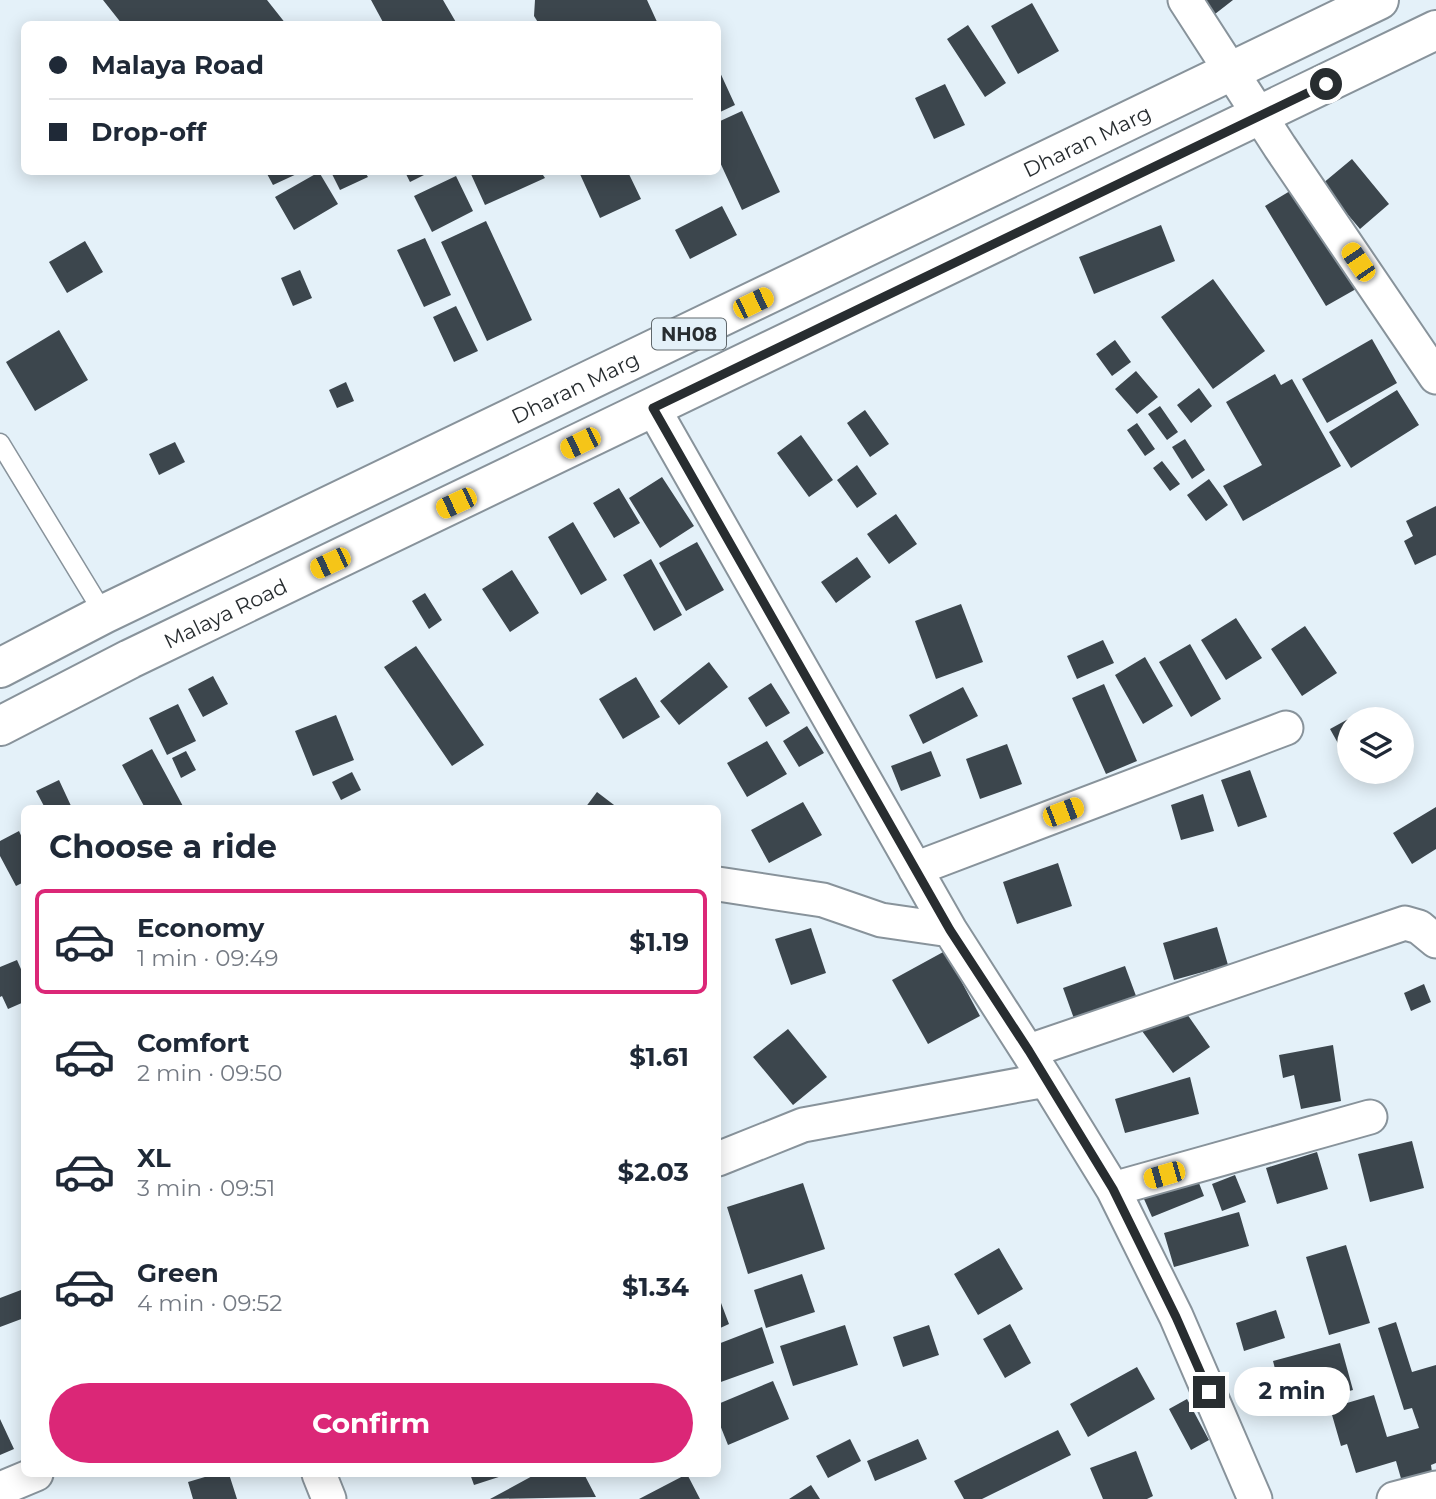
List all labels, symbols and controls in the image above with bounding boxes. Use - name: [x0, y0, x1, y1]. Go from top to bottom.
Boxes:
- text: Malaya Road: [91, 49, 264, 81]
- route start: [1310, 68, 1342, 100]
- street label: Dharan Marg: [1019, 99, 1155, 182]
- text: Drop-off: [91, 116, 206, 148]
- car: [1338, 239, 1379, 285]
- car: [730, 284, 777, 322]
- road number: NH08: [652, 318, 726, 350]
- street label: Dharan Marg: [507, 346, 643, 428]
- car: [557, 424, 604, 462]
- car: [433, 485, 480, 521]
- car: [307, 545, 354, 581]
- street label: Malaya Road: [160, 573, 291, 653]
- map controls: [1337, 707, 1414, 784]
- button: layers: [1337, 707, 1414, 784]
- car: [1040, 795, 1087, 829]
- text: Choose a ride: [49, 827, 277, 866]
- icon: car: [53, 910, 116, 973]
- text: Economy: [137, 912, 264, 944]
- text: $1.19: [629, 926, 689, 958]
- text: 1 min · 09:49: [137, 944, 278, 972]
- icon: car: [53, 1025, 116, 1088]
- text: Comfort: [137, 1027, 249, 1059]
- text: $1.61: [629, 1041, 689, 1073]
- text: 2 min · 09:50: [137, 1059, 282, 1087]
- icon: car: [53, 1140, 116, 1203]
- text: XL: [137, 1142, 171, 1174]
- text: $2.03: [618, 1156, 689, 1188]
- car: [1141, 1159, 1188, 1191]
- text: 3 min · 09:51: [137, 1174, 275, 1202]
- icon: car: [53, 1255, 116, 1318]
- text: Green: [137, 1257, 219, 1289]
- text: $1.34: [622, 1271, 689, 1303]
- text: 4 min · 09:52: [137, 1289, 282, 1317]
- callout: 2 min: [1234, 1368, 1349, 1416]
- route end: [1193, 1376, 1225, 1408]
- text: 2 min: [1258, 1377, 1326, 1405]
- button: Confirm: [49, 1383, 693, 1463]

